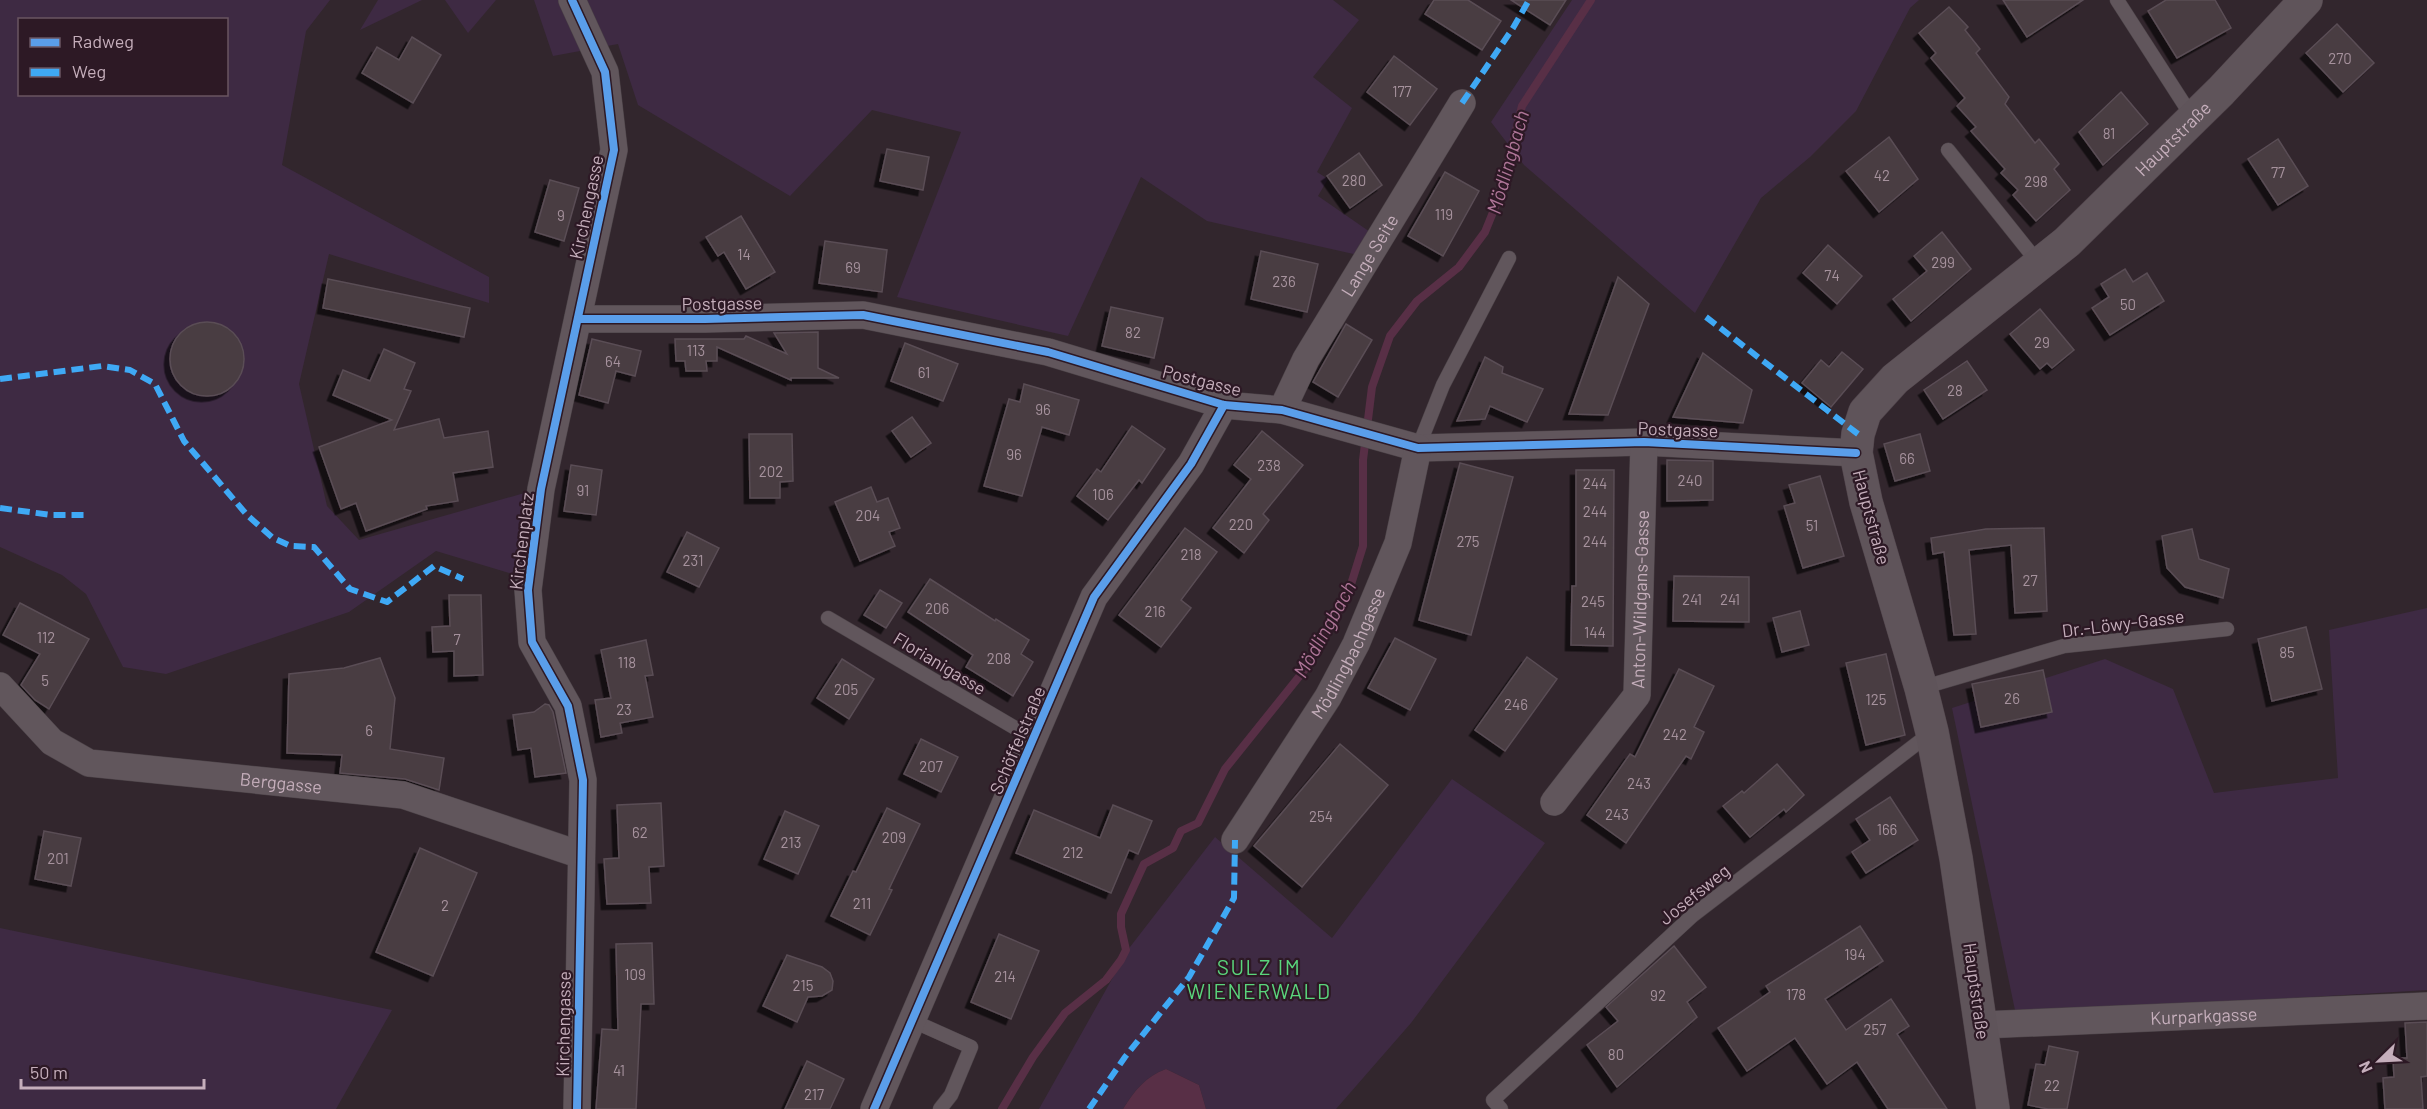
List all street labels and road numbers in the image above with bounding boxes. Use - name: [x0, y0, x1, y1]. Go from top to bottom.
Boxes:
- street label: Hauptstraße: [2130, 96, 2215, 180]
- street label: Kirchengasse: [564, 153, 608, 261]
- street label: Lange Seite: [1336, 210, 1403, 300]
- street label: Postgasse: [681, 291, 763, 315]
- street label: Postgasse: [1160, 360, 1244, 400]
- street label: Postgasse: [1637, 417, 1719, 441]
- street label: Hauptstraße: [1849, 467, 1895, 567]
- street label: Kirchenplatz: [504, 491, 538, 591]
- street label: Anton-Wildgans-Gasse: [1626, 510, 1653, 689]
- street label: Mödlingbachgasse: [1306, 584, 1389, 723]
- street label: Dr.-Löwy-Gasse: [2061, 605, 2185, 641]
- street label: Florianigasse: [890, 627, 990, 699]
- street label: Schöffelstraße: [984, 683, 1050, 797]
- street label: Berggasse: [239, 767, 323, 798]
- street label: Josefsweg: [1654, 859, 1734, 929]
- street label: Hauptstraße: [1959, 941, 1995, 1041]
- street label: Kirchengasse: [551, 971, 575, 1077]
- street label: Kurparkgasse: [2150, 1002, 2258, 1029]

